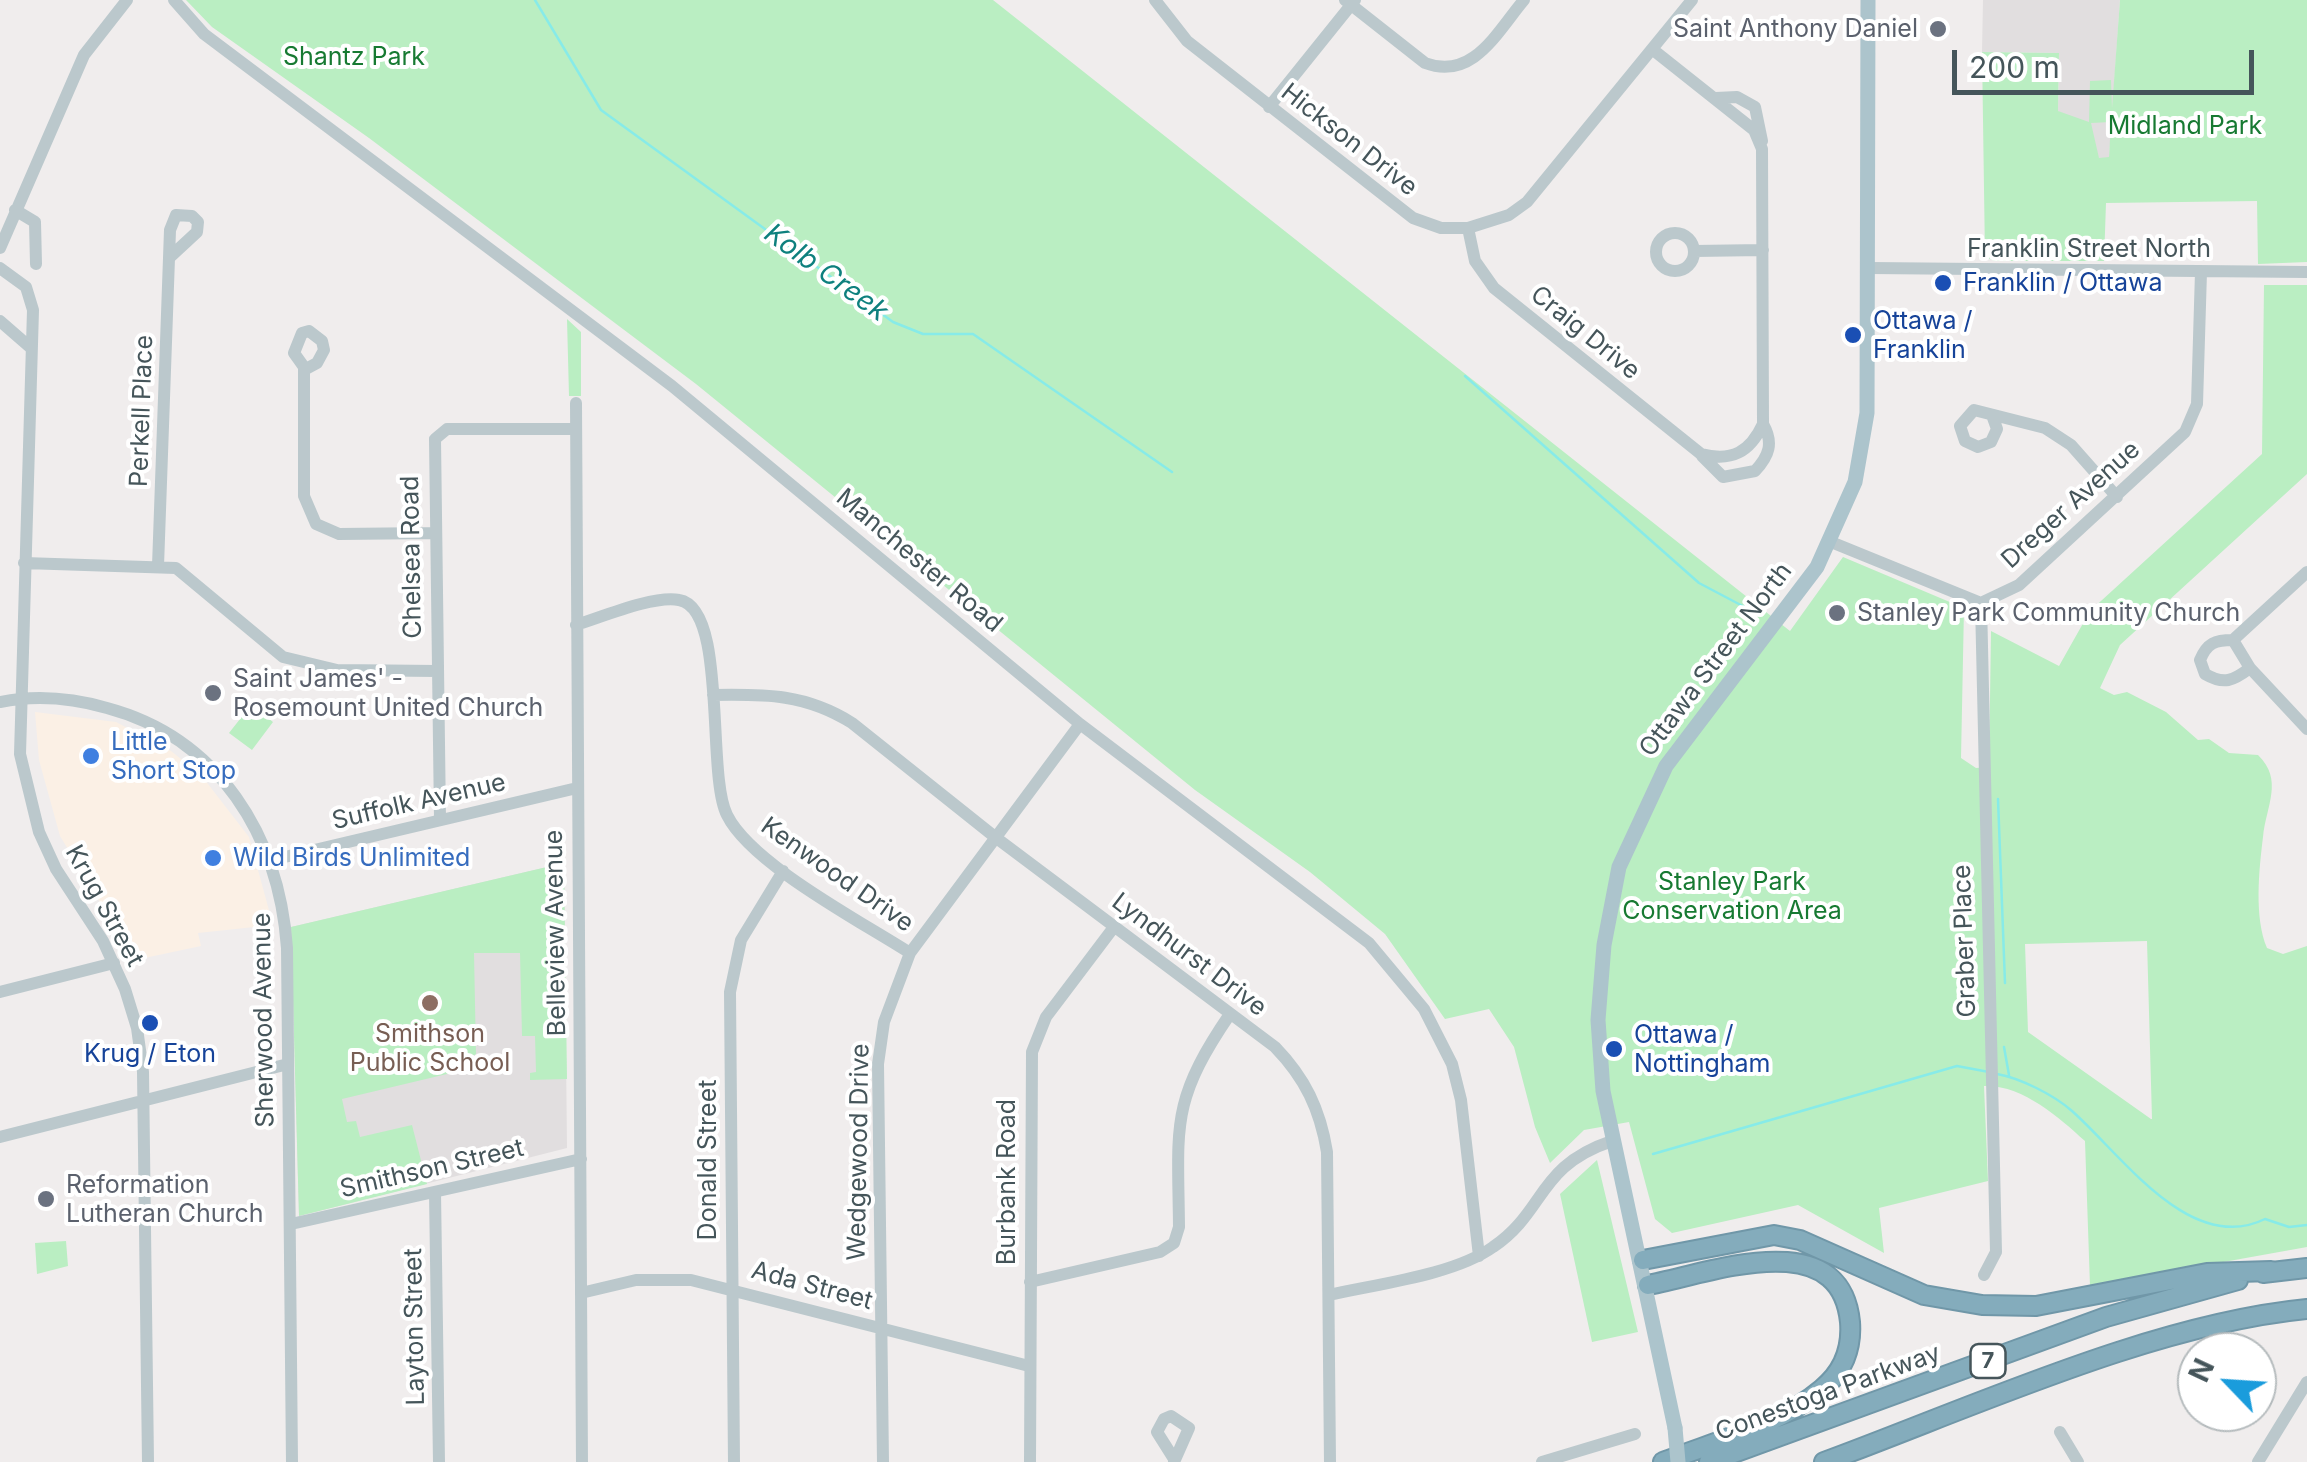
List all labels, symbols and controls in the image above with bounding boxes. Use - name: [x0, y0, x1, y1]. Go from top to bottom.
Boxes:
- place label: Saint Anthony Daniel: [1673, 14, 1918, 44]
- marker: Saint Anthony Daniel: [1927, 18, 1949, 40]
- scale bar: [1957, 30, 2260, 92]
- park label: Shantz Park: [283, 42, 425, 72]
- text: 200 m: [1969, 49, 2060, 85]
- street label: Hickson Drive: [1275, 77, 1423, 203]
- park label: Midland Park: [2108, 111, 2262, 141]
- water label: Kolb Creek: [758, 217, 894, 329]
- street label: Franklin Street North: [1967, 234, 2211, 264]
- place label: Franklin / Ottawa: [1963, 268, 2162, 298]
- marker: Franklin / Ottawa: [1932, 272, 1954, 294]
- street label: Craig Drive: [1524, 280, 1646, 386]
- place label: Ottawa / Franklin: [1873, 306, 1973, 365]
- marker: Ottawa / Franklin: [1842, 324, 1864, 346]
- street label: Perkell Place: [124, 335, 160, 487]
- street label: Dreger Avenue: [1996, 435, 2146, 575]
- street label: Chelsea Road: [396, 475, 428, 639]
- street label: Manchester Road: [830, 483, 1008, 639]
- street label: Ottawa Street North: [1633, 557, 1799, 763]
- place label: Stanley Park Community Church: [1857, 598, 2240, 628]
- marker: Stanley Park Community Church: [1826, 602, 1848, 624]
- place label: Saint James' - Rosemount United Church: [233, 664, 543, 723]
- marker: Saint James' - Rosemount United Church: [202, 682, 224, 704]
- place label: Little Short Stop: [111, 727, 236, 786]
- marker: Little Short Stop: [80, 745, 102, 767]
- street label: Suffolk Avenue: [329, 767, 509, 837]
- street label: Kenwood Drive: [755, 811, 919, 939]
- street label: Belleview Avenue: [539, 829, 573, 1037]
- street label: Krug Street: [58, 840, 150, 972]
- place label: Wild Birds Unlimited: [233, 843, 470, 873]
- marker: Wild Birds Unlimited: [202, 847, 224, 869]
- street label: Graber Place: [1947, 864, 1983, 1018]
- park label: Stanley Park Conservation Area: [1622, 867, 1842, 926]
- street label: Lyndhurst Drive: [1106, 887, 1272, 1023]
- street label: Sherwood Avenue: [247, 912, 281, 1128]
- marker: Smithson Public School: [419, 992, 441, 1014]
- marker: Krug / Eton: [139, 1012, 161, 1034]
- place label: Smithson Public School: [350, 1019, 510, 1078]
- place label: Ottawa / Nottingham: [1634, 1020, 1770, 1079]
- marker: Ottawa / Nottingham: [1603, 1038, 1625, 1060]
- place label: Krug / Eton: [84, 1039, 216, 1069]
- street label: Wedgewood Drive: [842, 1043, 876, 1261]
- street label: Donald Street: [693, 1080, 723, 1240]
- street label: Burbank Road: [992, 1099, 1022, 1265]
- street label: Smithson Street: [337, 1133, 527, 1205]
- place label: Reformation Lutheran Church: [66, 1170, 264, 1229]
- marker: Reformation Lutheran Church: [35, 1188, 57, 1210]
- street label: Layton Street: [399, 1248, 431, 1406]
- street label: Ada Street: [748, 1255, 876, 1317]
- north arrow: [2177, 1332, 2277, 1432]
- street label: Conestoga Parkway: [1712, 1338, 1944, 1448]
- road number: 7: [1970, 1344, 2006, 1378]
- text: N: [2182, 1353, 2222, 1387]

